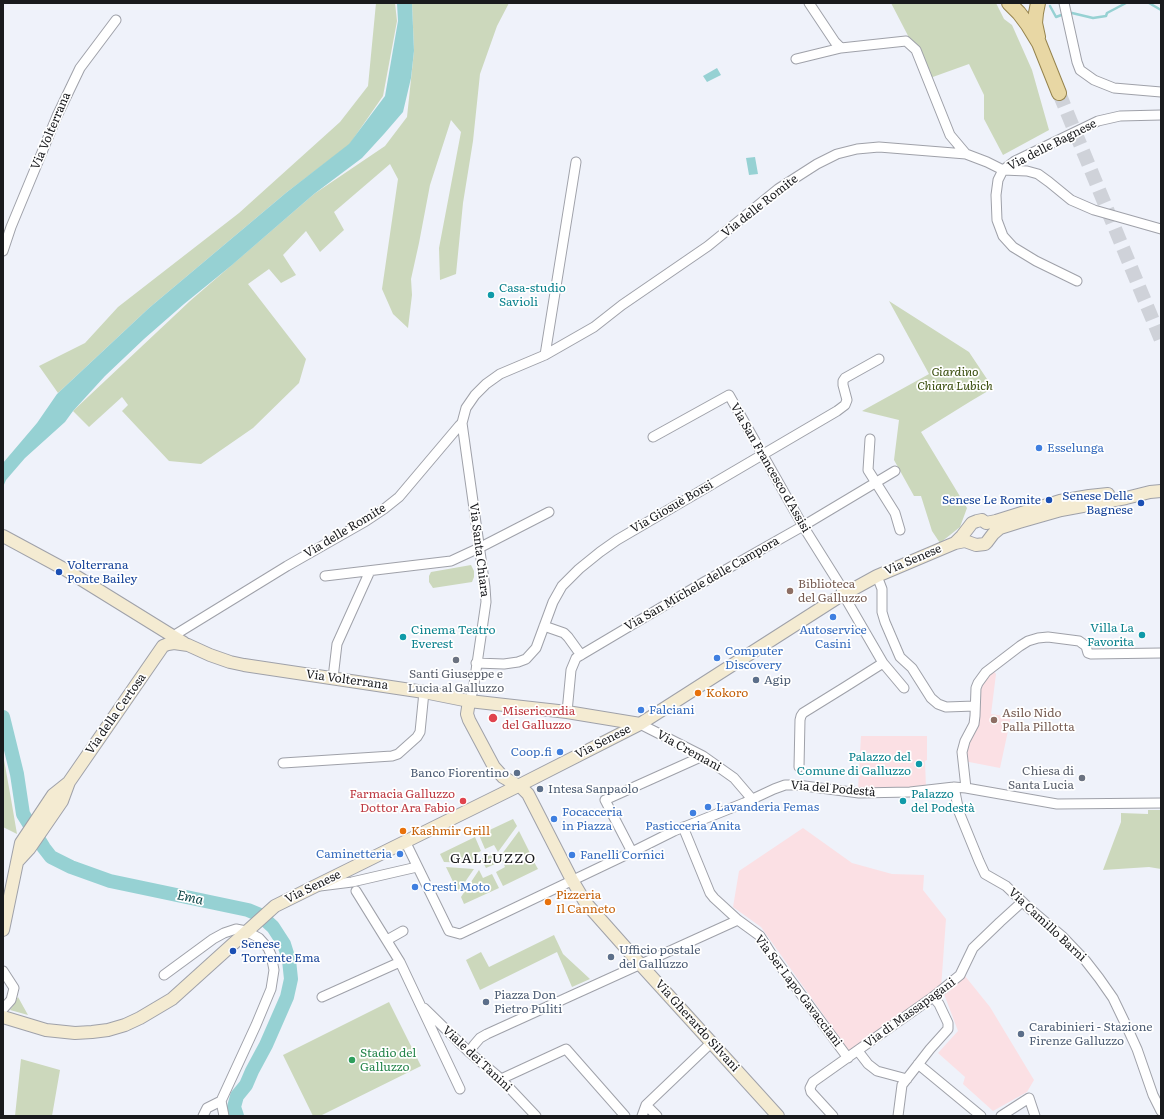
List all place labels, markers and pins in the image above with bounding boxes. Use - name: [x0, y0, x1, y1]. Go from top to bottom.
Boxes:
- place label: Casa-studio Savioli: [499, 281, 566, 309]
- marker: Casa-studio Savioli: [486, 290, 496, 300]
- place label: Esselunga: [1047, 441, 1104, 455]
- marker: Esselunga: [1034, 443, 1044, 453]
- place label: Senese Delle Bagnese: [1062, 489, 1133, 517]
- place label: Senese Le Romite: [942, 493, 1041, 507]
- marker: Senese Le Romite: [1044, 495, 1054, 505]
- marker: Senese Delle Bagnese: [1136, 498, 1146, 508]
- place label: Volterrana Ponte Bailey: [67, 558, 137, 586]
- marker: Volterrana Ponte Bailey: [54, 567, 64, 577]
- place label: Biblioteca del Galluzzo: [798, 577, 867, 605]
- marker: Biblioteca del Galluzzo: [785, 586, 795, 596]
- marker: Autoservice Casini: [828, 612, 838, 622]
- place label: Villa La Favorita: [1087, 621, 1134, 649]
- place label: Cinema Teatro Everest: [411, 623, 495, 651]
- place label: Autoservice Casini: [799, 623, 867, 651]
- marker: Villa La Favorita: [1137, 630, 1147, 640]
- marker: Cinema Teatro Everest: [398, 632, 408, 642]
- place label: Computer Discovery: [725, 644, 783, 672]
- marker: Computer Discovery: [712, 653, 722, 663]
- marker: Santi Giuseppe e Lucia al Galluzzo: [451, 655, 461, 665]
- place label: Santi Giuseppe e Lucia al Galluzzo: [408, 667, 504, 695]
- place label: Agip: [764, 673, 791, 687]
- marker: Agip: [751, 675, 761, 685]
- place label: Kokoro: [706, 686, 748, 700]
- marker: Kokoro: [693, 688, 703, 698]
- place label: Falciani: [649, 703, 695, 717]
- place label: Misericordia del Galluzzo: [502, 704, 575, 732]
- marker: Falciani: [636, 705, 646, 715]
- place label: Asilo Nido Palla Pillotta: [1002, 706, 1075, 734]
- marker: Misericordia del Galluzzo: [487, 712, 499, 724]
- marker: Asilo Nido Palla Pillotta: [989, 715, 999, 725]
- place label: Coop.fi: [511, 745, 552, 759]
- marker: Coop.fi: [555, 747, 565, 757]
- place label: Palazzo del Comune di Galluzzo: [797, 750, 911, 778]
- marker: Palazzo del Comune di Galluzzo: [914, 759, 924, 769]
- place label: Chiesa di Santa Lucia: [1008, 764, 1074, 792]
- place label: Banco Fiorentino: [410, 766, 509, 780]
- marker: Banco Fiorentino: [512, 768, 522, 778]
- marker: Chiesa di Santa Lucia: [1077, 773, 1087, 783]
- place label: Intesa Sanpaolo: [548, 782, 638, 796]
- marker: Intesa Sanpaolo: [535, 784, 545, 794]
- place label: Farmacia Galluzzo Dottor Ara Fabio: [350, 787, 455, 815]
- place label: Palazzo del Podestà: [911, 787, 975, 815]
- marker: Farmacia Galluzzo Dottor Ara Fabio: [458, 796, 468, 806]
- marker: Palazzo del Podestà: [898, 796, 908, 806]
- place label: Lavanderia Femas: [716, 800, 819, 814]
- marker: Lavanderia Femas: [703, 802, 713, 812]
- place label: Focacceria in Piazza: [562, 805, 622, 833]
- marker: Pasticceria Anita: [688, 808, 698, 818]
- marker: Focacceria in Piazza: [549, 814, 559, 824]
- place label: Pasticceria Anita: [645, 819, 741, 833]
- place label: Kashmir Grill: [411, 824, 490, 838]
- marker: Kashmir Grill: [398, 826, 408, 836]
- place label: Caminetteria: [316, 847, 392, 861]
- place label: Fanelli Cornici: [580, 848, 665, 862]
- marker: Caminetteria: [395, 849, 405, 859]
- marker: Fanelli Cornici: [567, 850, 577, 860]
- place label: Cresti Moto: [423, 880, 490, 894]
- marker: Cresti Moto: [410, 882, 420, 892]
- place label: Pizzeria Il Canneto: [556, 888, 616, 916]
- marker: Pizzeria Il Canneto: [543, 897, 553, 907]
- place label: Senese Torrente Ema: [241, 937, 320, 965]
- place label: Ufficio postale del Galluzzo: [619, 943, 700, 971]
- marker: Senese Torrente Ema: [228, 946, 238, 956]
- marker: Ufficio postale del Galluzzo: [606, 952, 616, 962]
- place label: Piazza Don Pietro Puliti: [494, 988, 562, 1016]
- marker: Piazza Don Pietro Puliti: [481, 997, 491, 1007]
- place label: Carabinieri - Stazione Firenze Galluzzo: [1029, 1020, 1153, 1048]
- marker: Carabinieri - Stazione Firenze Galluzzo: [1016, 1029, 1026, 1039]
- place label: Stadio del Galluzzo: [360, 1046, 416, 1074]
- marker: Stadio del Galluzzo: [347, 1055, 357, 1065]

